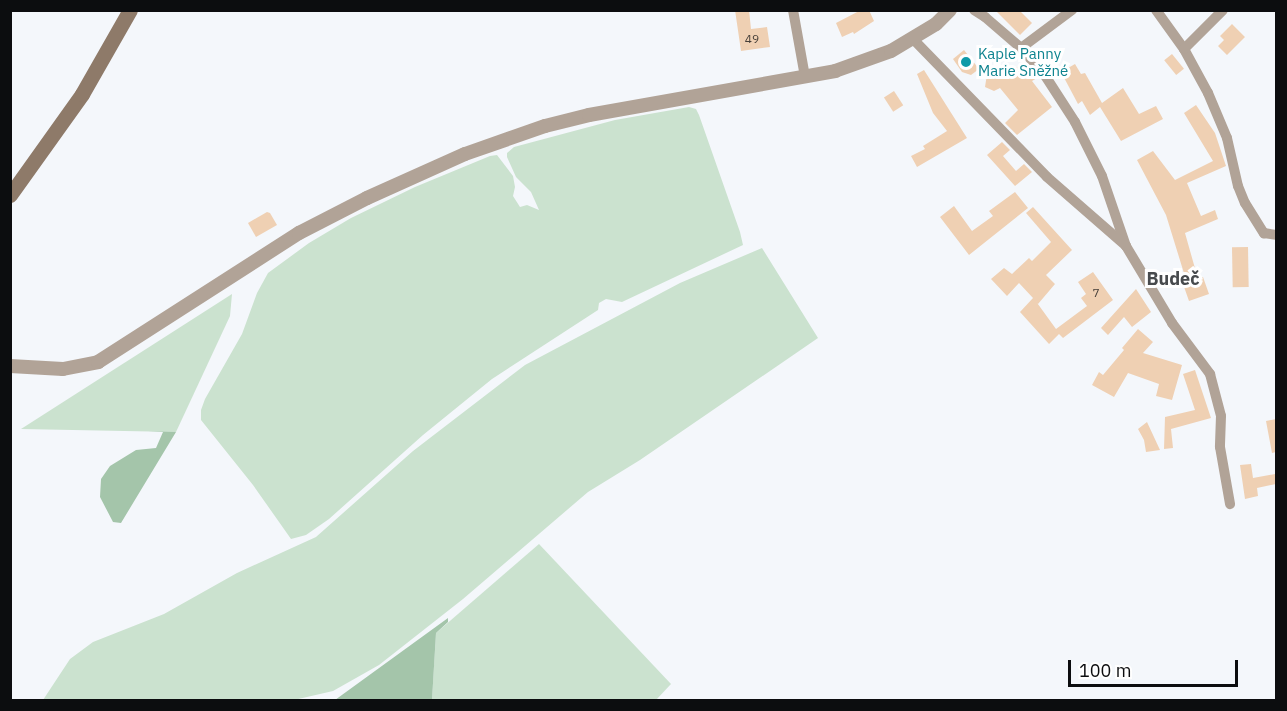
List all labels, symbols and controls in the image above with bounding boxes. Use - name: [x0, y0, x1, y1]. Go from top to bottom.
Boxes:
- house number: 49: [745, 32, 759, 46]
- place label: Kaple Panny Marie Sněžné: [978, 44, 1068, 79]
- marker: Kaple Panny Marie Sněžné: [959, 55, 973, 69]
- district label: Budeč: [1146, 268, 1200, 290]
- house number: 7: [1092, 286, 1100, 300]
- scale bar: [1071, 648, 1240, 686]
- text: 100 m: [1079, 659, 1131, 682]

